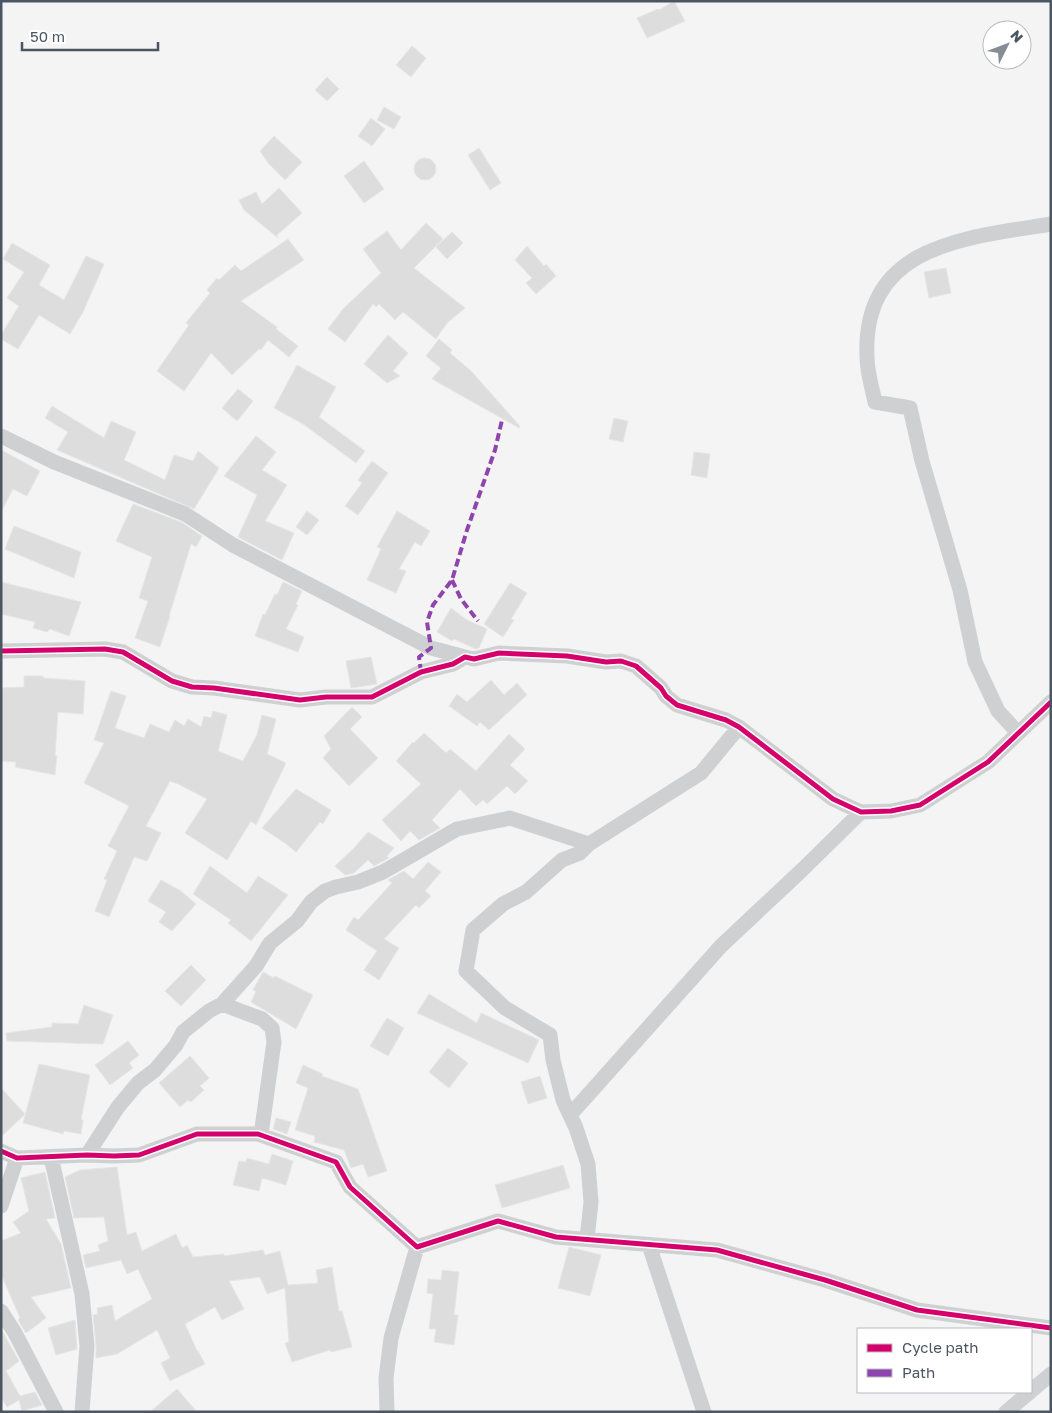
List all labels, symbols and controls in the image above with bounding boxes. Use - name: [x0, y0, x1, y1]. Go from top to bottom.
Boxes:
- scale bar: [22, 20, 159, 52]
- north arrow: [982, 20, 1032, 70]
- text: N: [1007, 26, 1027, 46]
- text: 50 m: [30, 27, 65, 45]
- legend: [857, 1328, 1032, 1393]
- text: Cycle path: [902, 1338, 978, 1356]
- text: Path: [902, 1363, 935, 1381]

